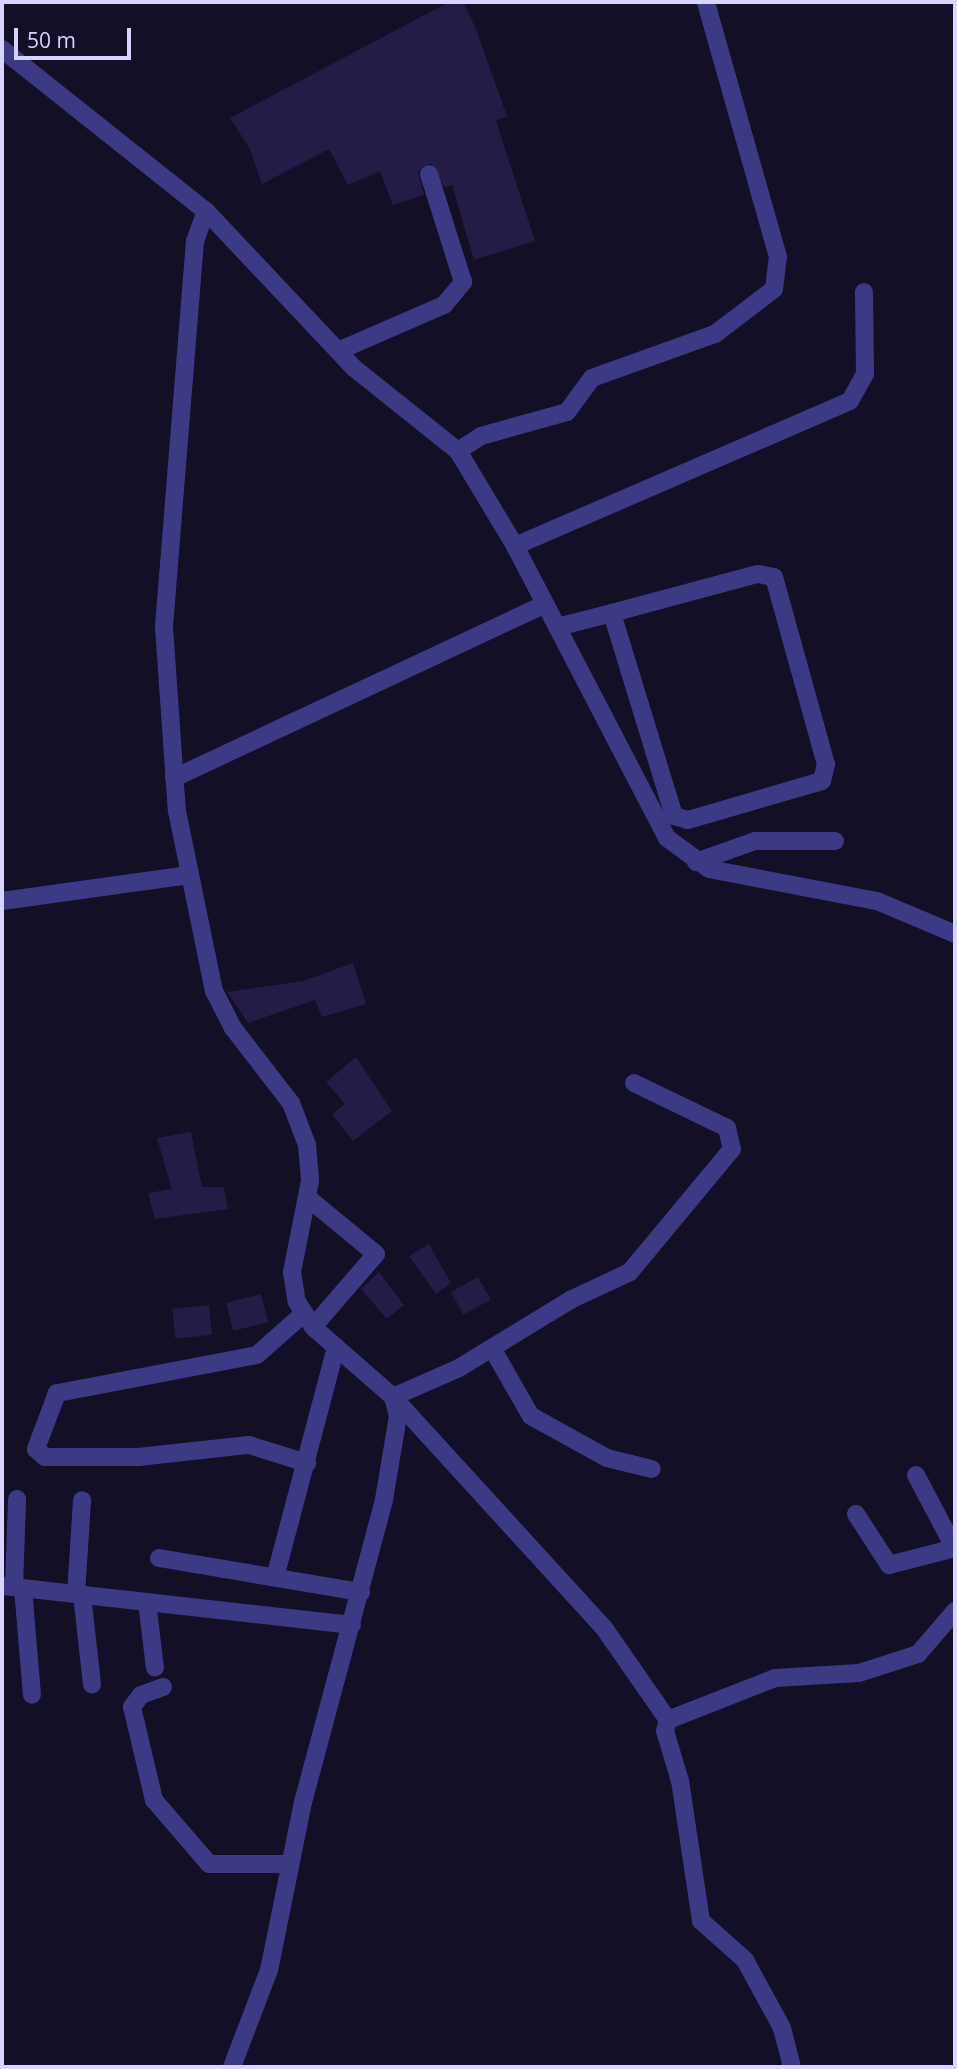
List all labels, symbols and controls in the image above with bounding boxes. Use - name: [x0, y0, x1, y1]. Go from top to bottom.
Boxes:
- scale bar: [18, 14, 135, 58]
- text: 50 m: [27, 26, 76, 54]

